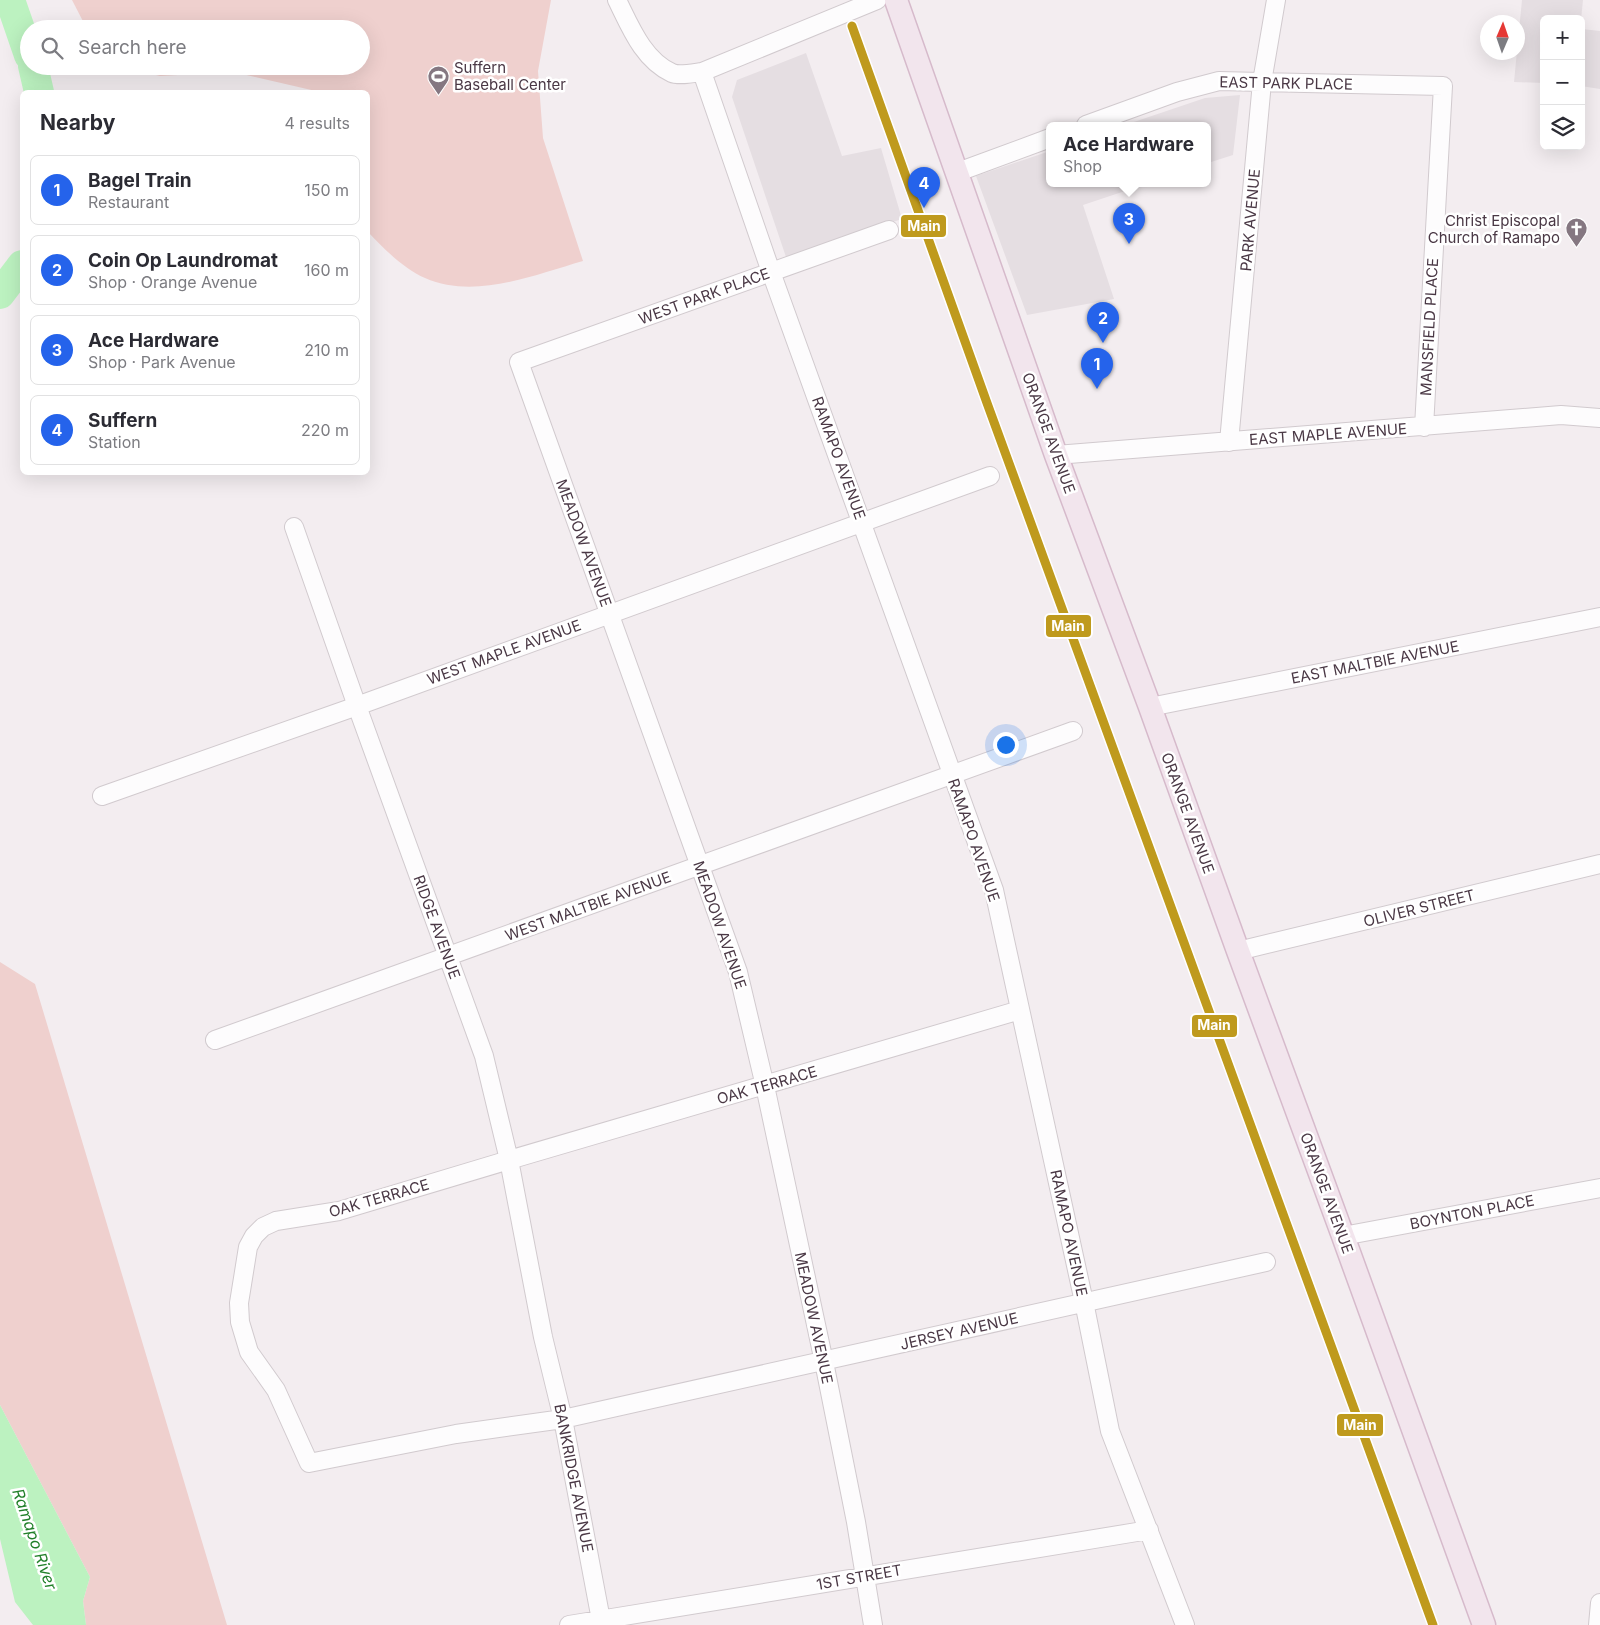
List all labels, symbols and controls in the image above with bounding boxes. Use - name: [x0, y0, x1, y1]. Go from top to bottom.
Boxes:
- north arrow: [1480, 15, 1525, 60]
- map controls: [1540, 15, 1585, 150]
- button: +: [1540, 15, 1585, 60]
- search box: [20, 20, 370, 75]
- icon: search: [38, 34, 66, 62]
- text: Search here: [78, 36, 187, 59]
- place label: Suffern Baseball Center: [454, 58, 566, 94]
- button: −: [1540, 60, 1585, 105]
- sports icon: Suffern Baseball Center: [426, 64, 450, 95]
- street label: EAST PARK PLACE: [1219, 72, 1353, 94]
- button: layers: [1540, 105, 1585, 150]
- text: Nearby: [40, 110, 115, 135]
- text: 4 results: [285, 113, 350, 133]
- popup: [1046, 122, 1211, 187]
- text: Ace Hardware: [1063, 133, 1194, 156]
- text: Shop: [1063, 156, 1102, 176]
- pin: 4: [908, 167, 940, 208]
- street label: PARK AVENUE: [1236, 168, 1264, 272]
- text: Bagel Train: [88, 169, 192, 192]
- text: 1: [54, 180, 60, 200]
- text: 150 m: [304, 180, 349, 200]
- text: Restaurant: [88, 192, 169, 212]
- pin: 3: [1113, 203, 1145, 244]
- place label: Christ Episcopal Church of Ramapo: [1428, 211, 1560, 247]
- line badge: Main: [900, 214, 947, 238]
- text: Main: [907, 217, 941, 234]
- church icon: Christ Episcopal Church of Ramapo: [1564, 217, 1588, 248]
- text: Coin Op Laundromat: [88, 249, 278, 272]
- street label: MANSFIELD PLACE: [1416, 258, 1442, 396]
- text: 2: [52, 260, 62, 280]
- text: 160 m: [304, 260, 349, 280]
- street label: WEST PARK PLACE: [636, 263, 772, 329]
- text: Shop · Orange Avenue: [88, 272, 257, 292]
- pin: 2: [1087, 302, 1119, 343]
- text: Ace Hardware: [88, 329, 219, 352]
- text: 3: [52, 340, 62, 360]
- text: 210 m: [304, 340, 349, 360]
- pin: 1: [1081, 348, 1113, 389]
- text: Shop · Park Avenue: [88, 352, 236, 372]
- street label: ORANGE AVENUE: [1018, 370, 1080, 496]
- street label: RAMAPO AVENUE: [808, 394, 870, 522]
- text: Suffern: [88, 409, 157, 432]
- street label: EAST MAPLE AVENUE: [1248, 419, 1408, 449]
- text: 4: [52, 420, 62, 440]
- text: 220 m: [301, 420, 349, 440]
- text: Station: [88, 432, 141, 452]
- street label: MEADOW AVENUE: [552, 477, 616, 609]
- line badge: Main: [1045, 614, 1092, 638]
- street label: WEST MAPLE AVENUE: [424, 615, 584, 689]
- text: Main: [1051, 617, 1085, 634]
- street label: EAST MALTBIE AVENUE: [1289, 636, 1461, 688]
- your location: [993, 732, 1019, 758]
- street label: ORANGE AVENUE: [1157, 750, 1219, 876]
- street label: RAMAPO AVENUE: [944, 776, 1004, 904]
- street label: MEADOW AVENUE: [689, 858, 751, 992]
- street label: WEST MALTBIE AVENUE: [502, 867, 674, 945]
- street label: RIDGE AVENUE: [409, 872, 465, 982]
- street label: OLIVER STREET: [1361, 885, 1477, 931]
- line badge: Main: [1191, 1014, 1238, 1038]
- text: Main: [1197, 1016, 1231, 1033]
- street label: OAK TERRACE: [715, 1062, 819, 1108]
- street label: ORANGE AVENUE: [1296, 1130, 1358, 1256]
- street label: RAMAPO AVENUE: [1046, 1168, 1092, 1298]
- street label: OAK TERRACE: [327, 1175, 431, 1221]
- street label: BOYNTON PLACE: [1408, 1191, 1536, 1233]
- street label: MEADOW AVENUE: [791, 1250, 837, 1386]
- street label: JERSEY AVENUE: [898, 1308, 1020, 1354]
- street label: BANKRIDGE AVENUE: [550, 1402, 598, 1554]
- line badge: Main: [1336, 1413, 1384, 1437]
- text: Main: [1343, 1416, 1377, 1433]
- water label: Ramapo River: [8, 1486, 62, 1593]
- street label: 1ST STREET: [815, 1560, 903, 1594]

